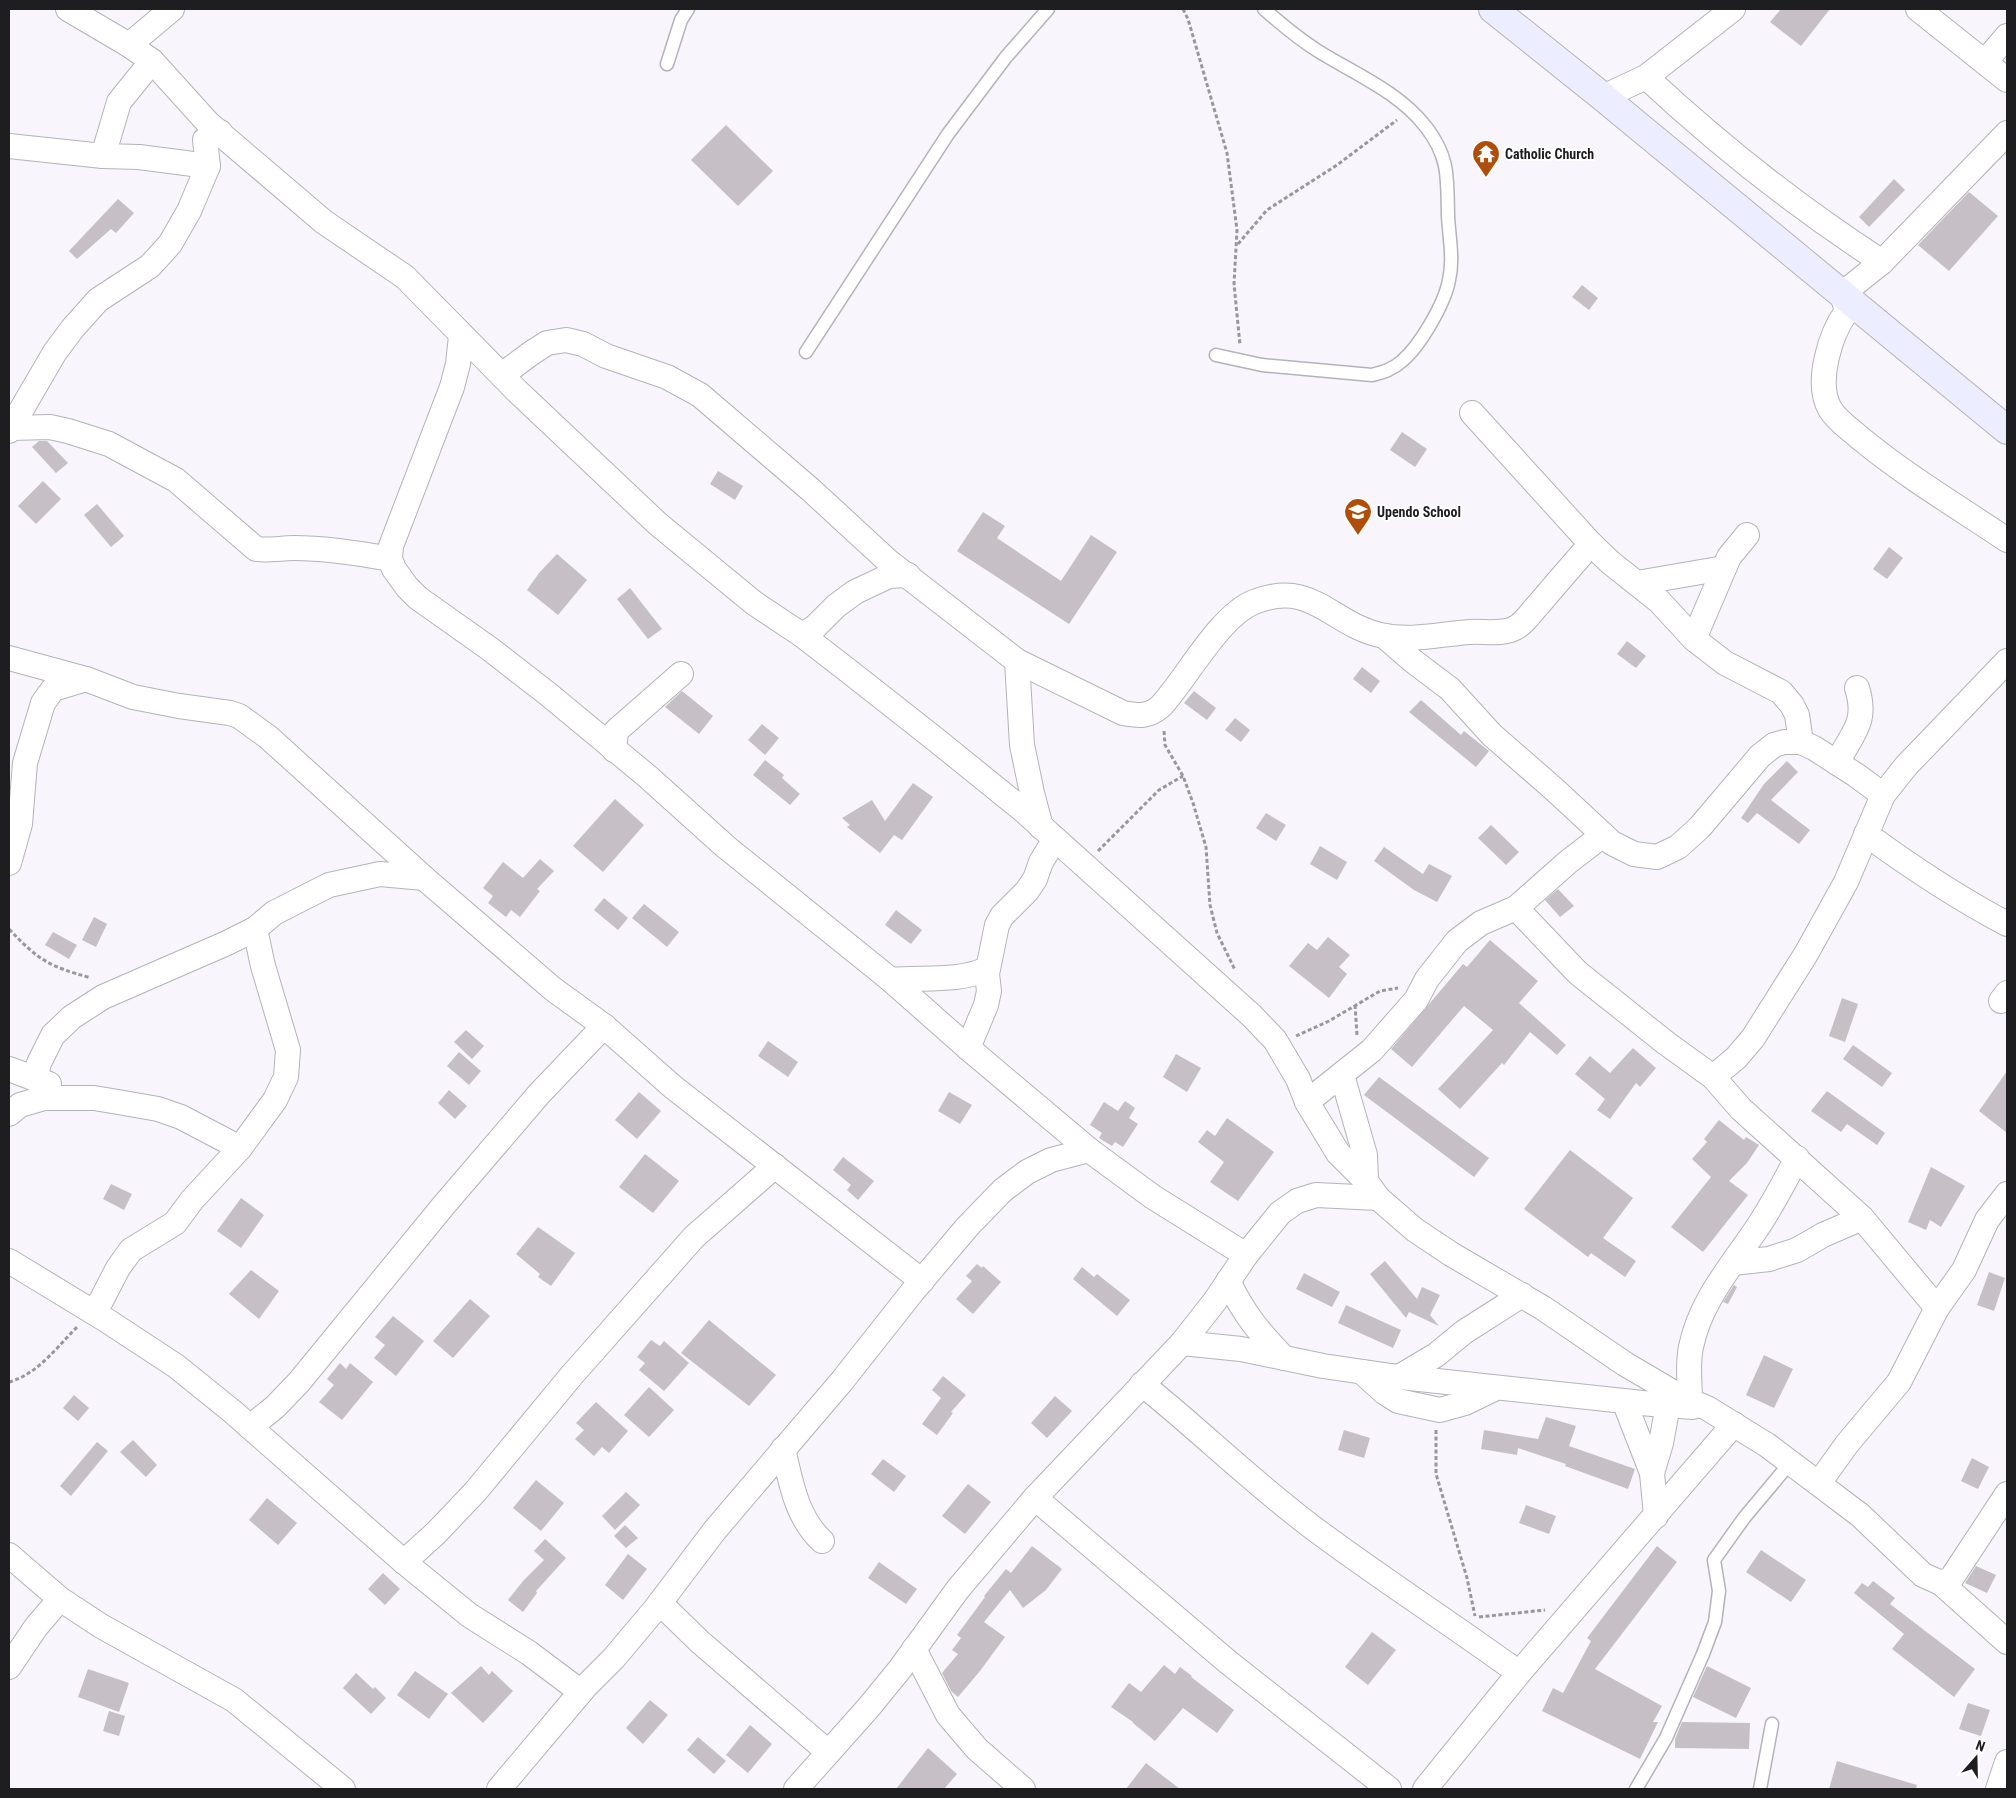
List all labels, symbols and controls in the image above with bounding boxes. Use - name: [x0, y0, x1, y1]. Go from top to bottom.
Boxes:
- temple icon: Catholic Church: [1471, 139, 1501, 178]
- place label: Catholic Church: [1505, 146, 1594, 162]
- school or university icon: Upendo School: [1343, 497, 1373, 536]
- place label: Upendo School: [1377, 504, 1461, 520]
- north arrow: [1951, 1733, 2001, 1783]
- text: N: [1974, 1737, 1987, 1755]

